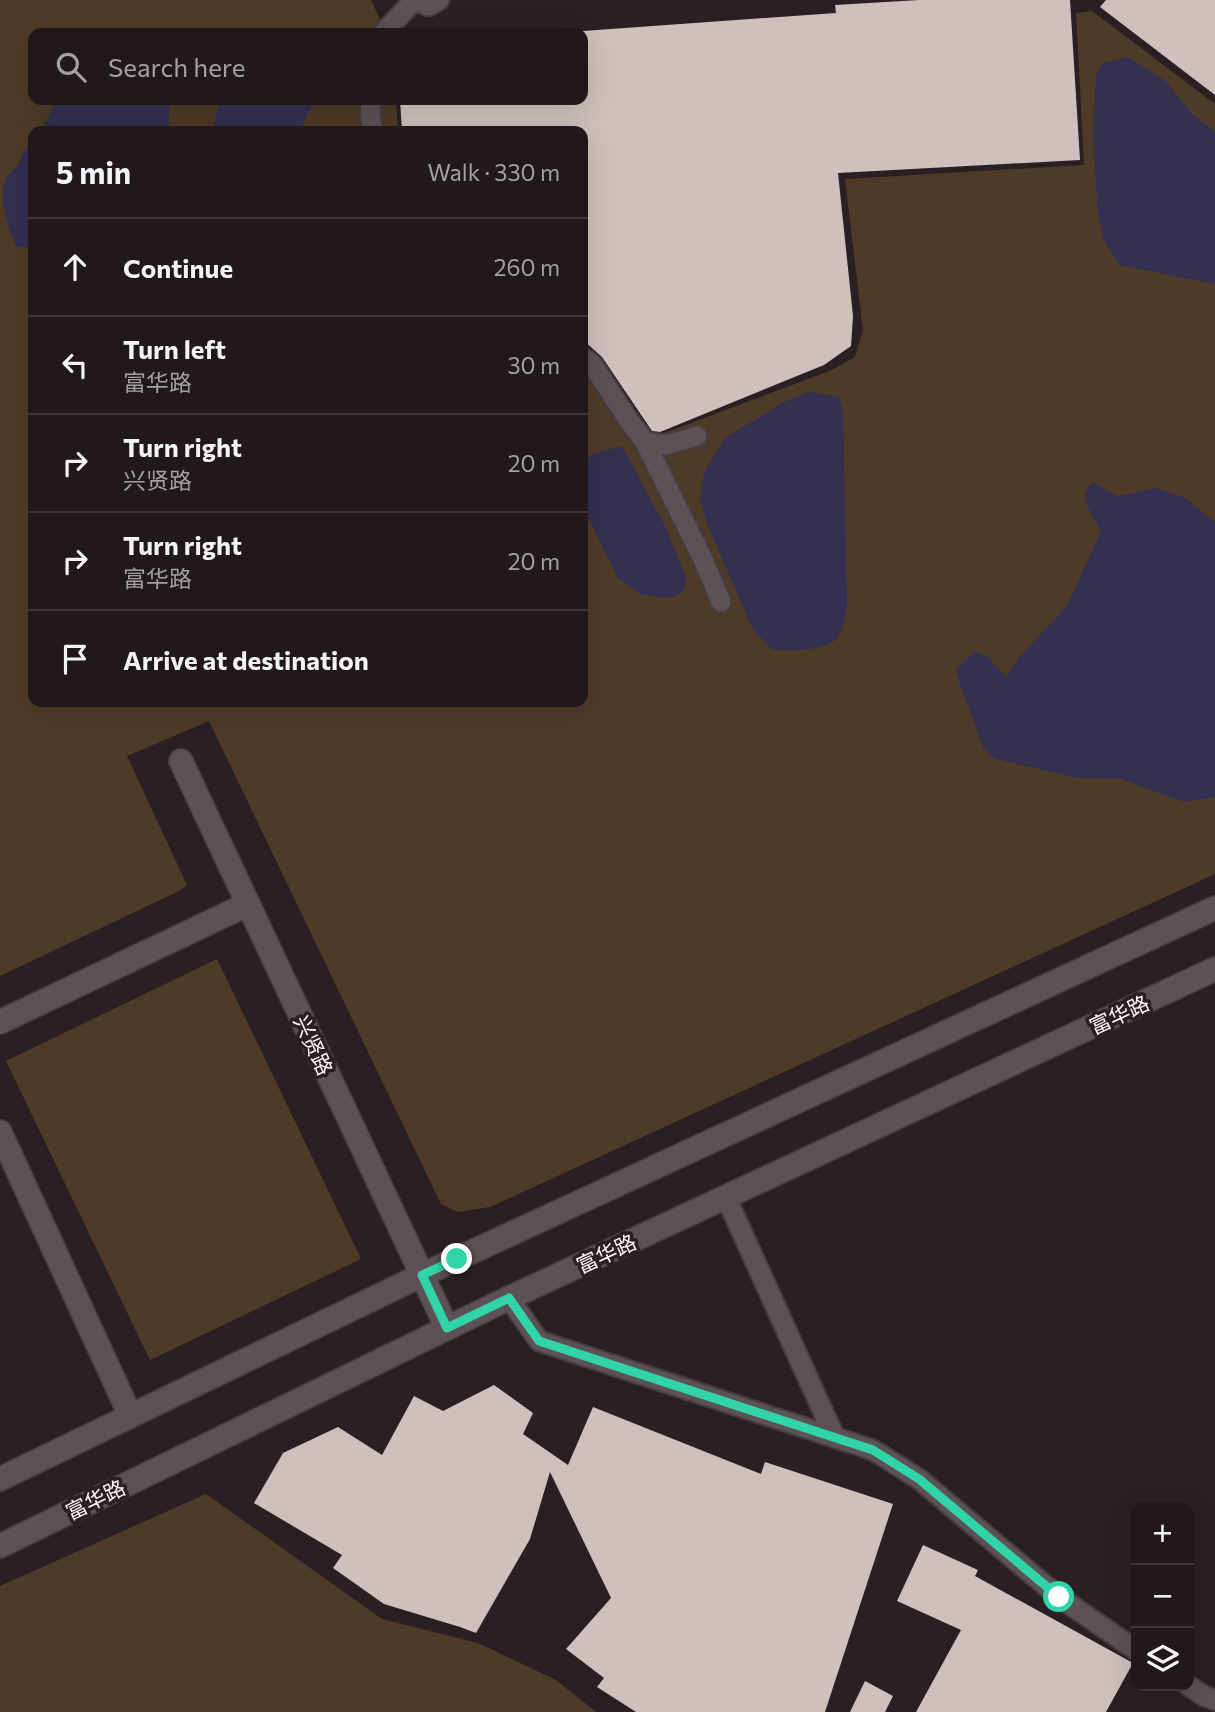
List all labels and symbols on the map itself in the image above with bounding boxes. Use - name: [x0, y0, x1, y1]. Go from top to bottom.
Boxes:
- street label: 富华路: [1085, 989, 1153, 1039]
- street label: 兴贤路: [289, 1011, 339, 1079]
- street label: 富华路: [572, 1228, 640, 1278]
- route end: [441, 1243, 472, 1274]
- street label: 富华路: [61, 1474, 129, 1524]
- route start: [1043, 1581, 1074, 1612]

